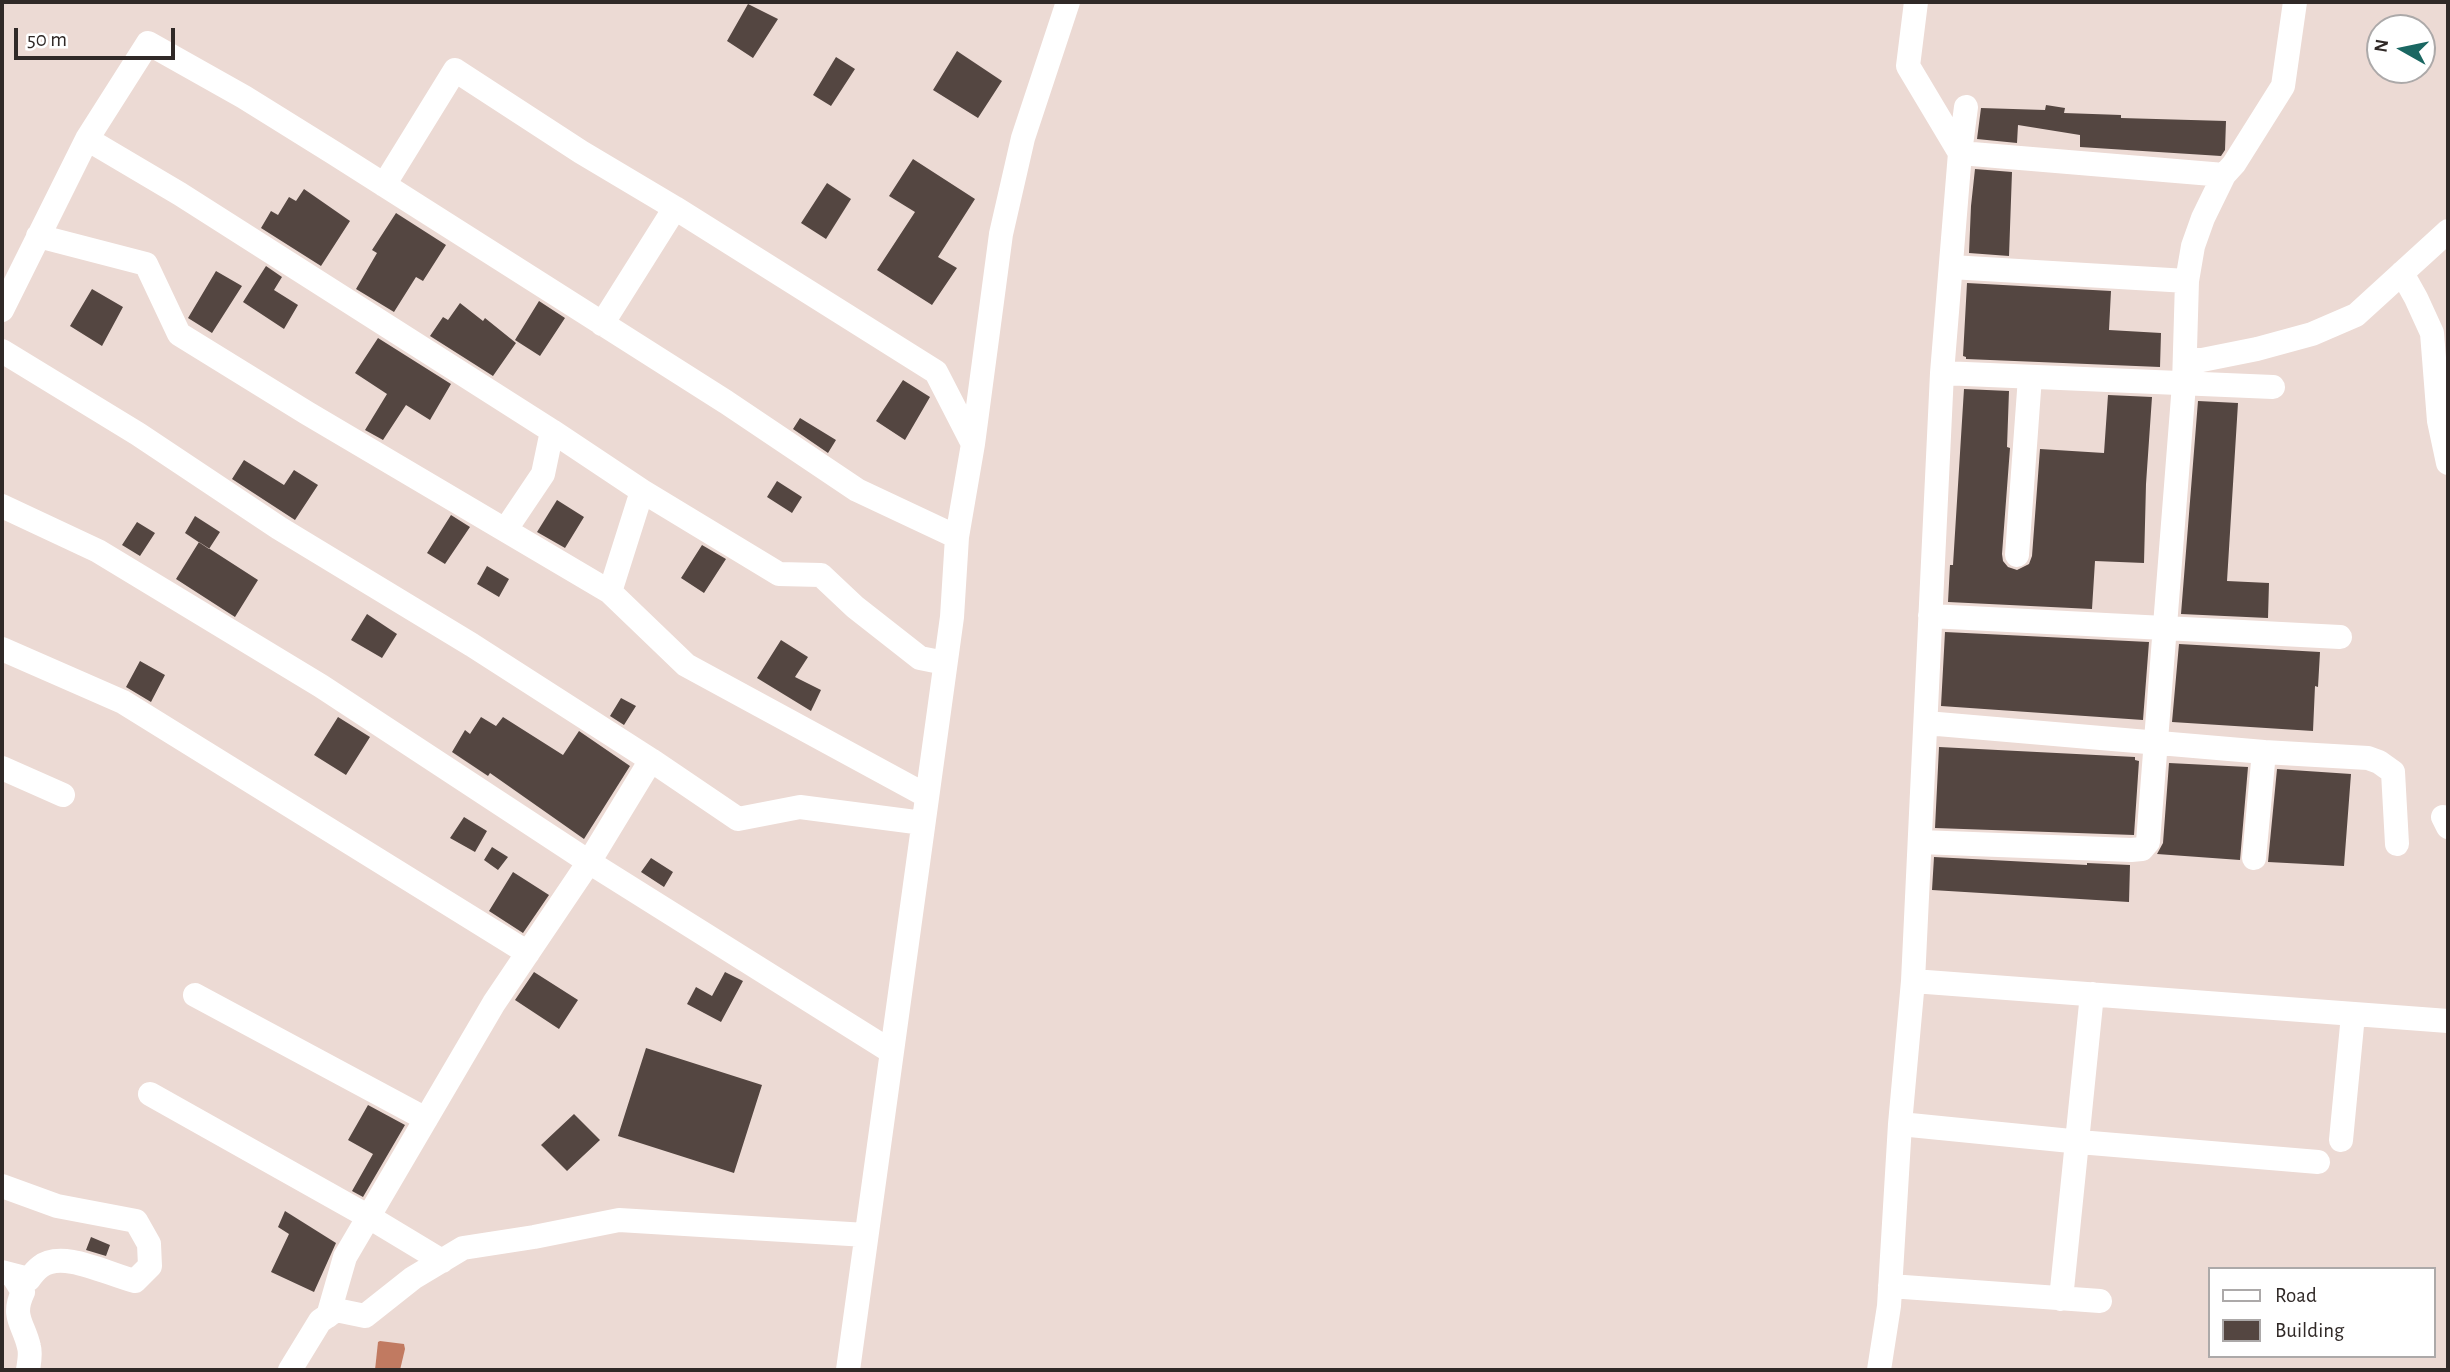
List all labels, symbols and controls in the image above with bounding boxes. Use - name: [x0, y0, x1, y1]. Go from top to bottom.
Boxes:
- scale bar: [18, 14, 178, 58]
- north arrow: [2366, 14, 2436, 84]
- text: 50 m: [27, 29, 67, 50]
- text: N: [2371, 38, 2392, 54]
- legend: [2208, 1267, 2436, 1358]
- text: Road: [2275, 1285, 2317, 1306]
- text: Building: [2275, 1320, 2344, 1341]

